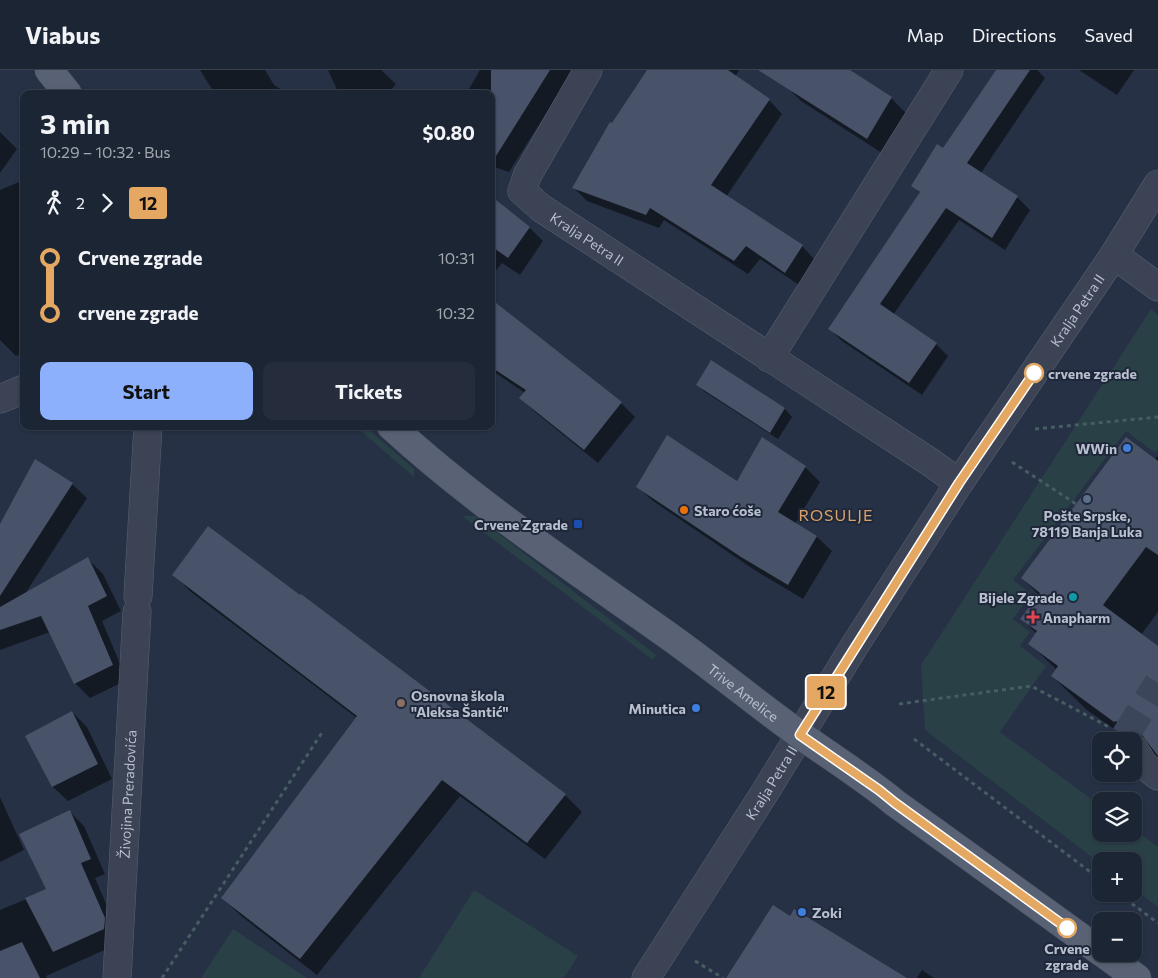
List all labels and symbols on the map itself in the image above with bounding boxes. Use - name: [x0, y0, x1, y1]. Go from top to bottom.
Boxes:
- street label: Kralja Petra II: [547, 208, 627, 268]
- street label: Kralja Petra II: [1046, 270, 1107, 350]
- marker: crvene zgrade: [1024, 363, 1044, 383]
- place label: crvene zgrade: [1048, 365, 1137, 382]
- place label: WWin: [1076, 440, 1117, 457]
- marker: WWin: [1121, 442, 1133, 454]
- marker: Pošte Srpske, 78119 Banja Luka: [1081, 493, 1093, 505]
- place label: Staro ćoše: [694, 502, 761, 519]
- marker: Staro ćoše: [678, 504, 690, 516]
- district label: ROSULJE: [799, 505, 873, 524]
- place label: Pošte Srpske, 78119 Banja Luka: [1032, 507, 1142, 540]
- place label: Crvene Zgrade: [474, 516, 568, 533]
- marker: Crvene Zgrade: [572, 518, 584, 530]
- place label: Bijele Zgrade: [979, 589, 1063, 606]
- marker: Bijele Zgrade: [1067, 591, 1079, 603]
- place label: Anapharm: [1043, 609, 1110, 626]
- marker: Anapharm: [1027, 611, 1039, 623]
- street label: Trive Amelice: [705, 660, 782, 725]
- line badge: 12: [804, 676, 848, 708]
- place label: Osnovna škola "Aleksa Šantić": [411, 687, 509, 720]
- marker: Osnovna škola "Aleksa Šantić": [395, 697, 407, 709]
- place label: Minutica: [629, 700, 686, 717]
- marker: Minutica: [690, 702, 702, 714]
- street label: Živojina Preradovića: [115, 729, 139, 859]
- street label: Kralja Petra II: [741, 742, 800, 823]
- place label: Zoki: [812, 904, 842, 921]
- marker: Zoki: [796, 906, 808, 918]
- marker: Crvene zgrade: [1057, 918, 1077, 938]
- place label: Crvene zgrade: [1044, 940, 1090, 973]

